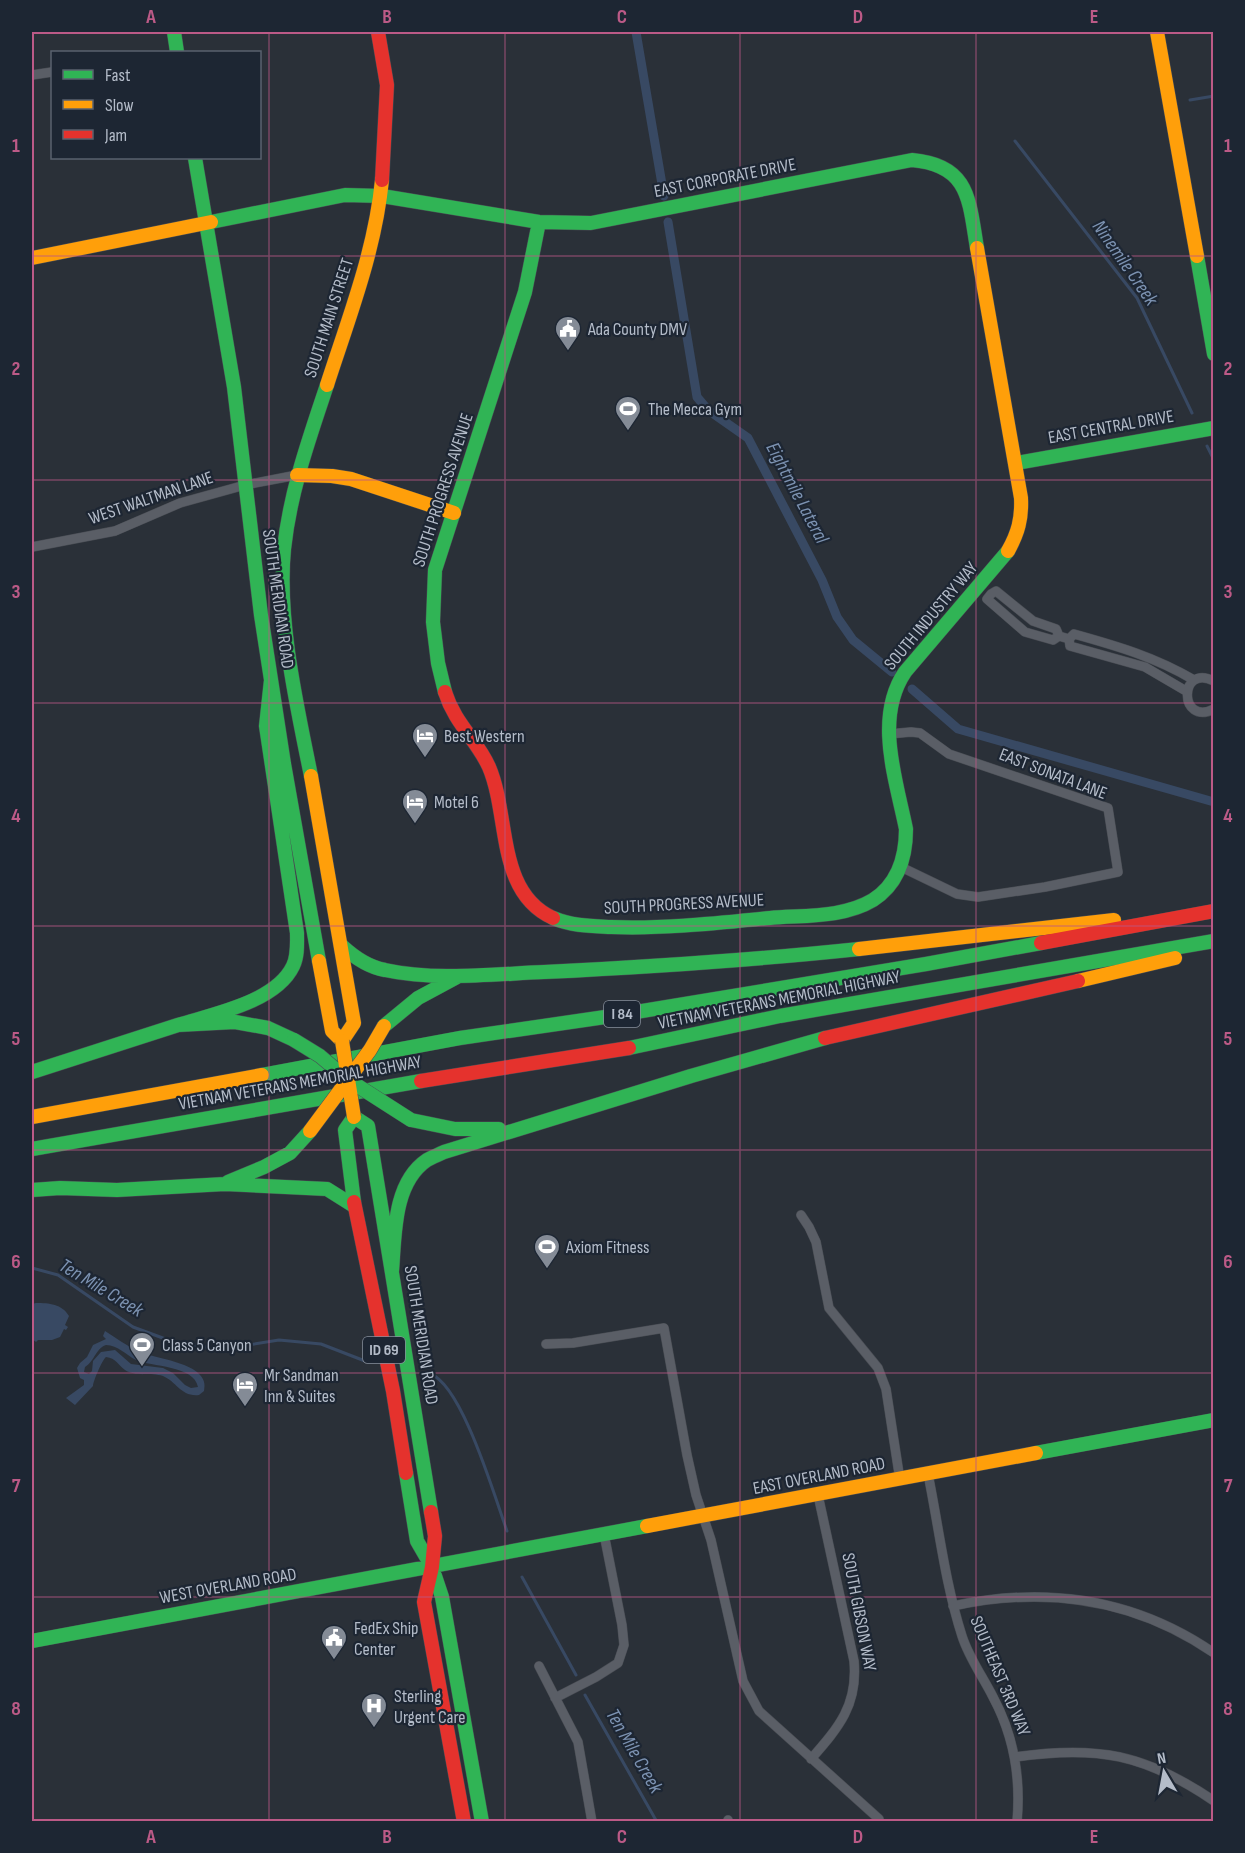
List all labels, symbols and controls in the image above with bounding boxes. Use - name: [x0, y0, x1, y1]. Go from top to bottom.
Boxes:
- text: A: [145, 5, 156, 29]
- text: B: [382, 5, 392, 29]
- text: C: [617, 5, 627, 29]
- text: D: [853, 5, 863, 29]
- text: E: [1090, 5, 1098, 29]
- legend: [51, 51, 261, 159]
- text: Fast: [105, 65, 131, 86]
- text: Slow: [105, 95, 134, 116]
- text: Jam: [104, 125, 127, 146]
- text: 1: [12, 134, 20, 158]
- text: 1: [1224, 134, 1232, 158]
- street label: EAST CORPORATE DRIVE: [652, 154, 798, 202]
- water label: Ninemile Creek: [1087, 216, 1163, 311]
- street label: SOUTH MAIN STREET: [300, 256, 358, 380]
- public building icon: Ada County DMV: [553, 314, 583, 352]
- place label: Ada County DMV: [587, 319, 687, 340]
- text: 2: [12, 357, 20, 381]
- text: 2: [1224, 357, 1232, 381]
- sports icon: The Mecca Gym: [613, 394, 643, 432]
- place label: The Mecca Gym: [648, 399, 742, 420]
- street label: EAST CENTRAL DRIVE: [1047, 406, 1175, 448]
- street label: SOUTH PROGRESS AVENUE: [408, 410, 478, 570]
- water label: Eightmile Lateral: [760, 438, 834, 549]
- street label: WEST WALTMAN LANE: [86, 467, 216, 529]
- street label: SOUTH MERIDIAN ROAD: [258, 528, 298, 670]
- street label: SOUTH INDUSTRY WAY: [880, 557, 983, 674]
- text: 3: [12, 580, 21, 604]
- text: 3: [1224, 580, 1233, 604]
- hotel icon: Best Western: [410, 721, 440, 759]
- place label: Best Western: [444, 726, 525, 747]
- street label: EAST SONATA LANE: [996, 744, 1110, 804]
- hotel icon: Motel 6: [400, 787, 430, 825]
- place label: Motel 6: [434, 792, 479, 813]
- text: 4: [11, 804, 21, 828]
- text: 4: [1223, 804, 1233, 828]
- street label: SOUTH PROGRESS AVENUE: [603, 889, 765, 919]
- street label: VIETNAM VETERANS MEMORIAL HIGHWAY: [656, 966, 902, 1034]
- road number: I 84: [604, 1001, 640, 1027]
- text: 5: [12, 1027, 21, 1051]
- text: 5: [1224, 1027, 1233, 1051]
- street label: VIETNAM VETERANS MEMORIAL HIGHWAY: [177, 1051, 424, 1115]
- sports icon: Axiom Fitness: [532, 1232, 562, 1270]
- place label: Axiom Fitness: [565, 1237, 649, 1258]
- text: 6: [11, 1250, 21, 1274]
- text: 6: [1223, 1250, 1233, 1274]
- water label: Ten Mile Creek: [55, 1254, 148, 1323]
- street label: SOUTH MERIDIAN ROAD: [400, 1264, 442, 1406]
- sports icon: Class 5 Canyon: [127, 1330, 157, 1368]
- place label: Class 5 Canyon: [162, 1335, 252, 1356]
- road number: ID 69: [363, 1337, 405, 1363]
- place label: Mr Sandman Inn & Suites: [264, 1365, 339, 1407]
- hotel icon: Mr Sandman Inn & Suites: [230, 1370, 260, 1408]
- street label: EAST OVERLAND ROAD: [751, 1453, 887, 1499]
- text: 7: [12, 1474, 21, 1498]
- text: 7: [1224, 1474, 1233, 1498]
- street label: SOUTH GIBSON WAY: [837, 1551, 881, 1673]
- street label: WEST OVERLAND ROAD: [158, 1564, 298, 1608]
- street label: SOUTHEAST 3RD WAY: [965, 1613, 1035, 1739]
- place label: FedEx Ship Center: [354, 1618, 419, 1660]
- public building icon: FedEx Ship Center: [319, 1623, 349, 1661]
- place label: Sterling Urgent Care: [394, 1686, 466, 1728]
- hospital icon: Sterling Urgent Care: [359, 1691, 389, 1729]
- text: 8: [11, 1697, 21, 1721]
- text: 8: [1223, 1697, 1233, 1721]
- water label: Ten Mile Creek: [600, 1704, 668, 1798]
- north arrow: [1134, 1742, 1194, 1802]
- text: N: [1156, 1749, 1168, 1769]
- text: A: [145, 1825, 156, 1849]
- text: B: [382, 1825, 392, 1849]
- text: C: [617, 1825, 627, 1849]
- text: D: [853, 1825, 863, 1849]
- text: E: [1090, 1825, 1098, 1849]

